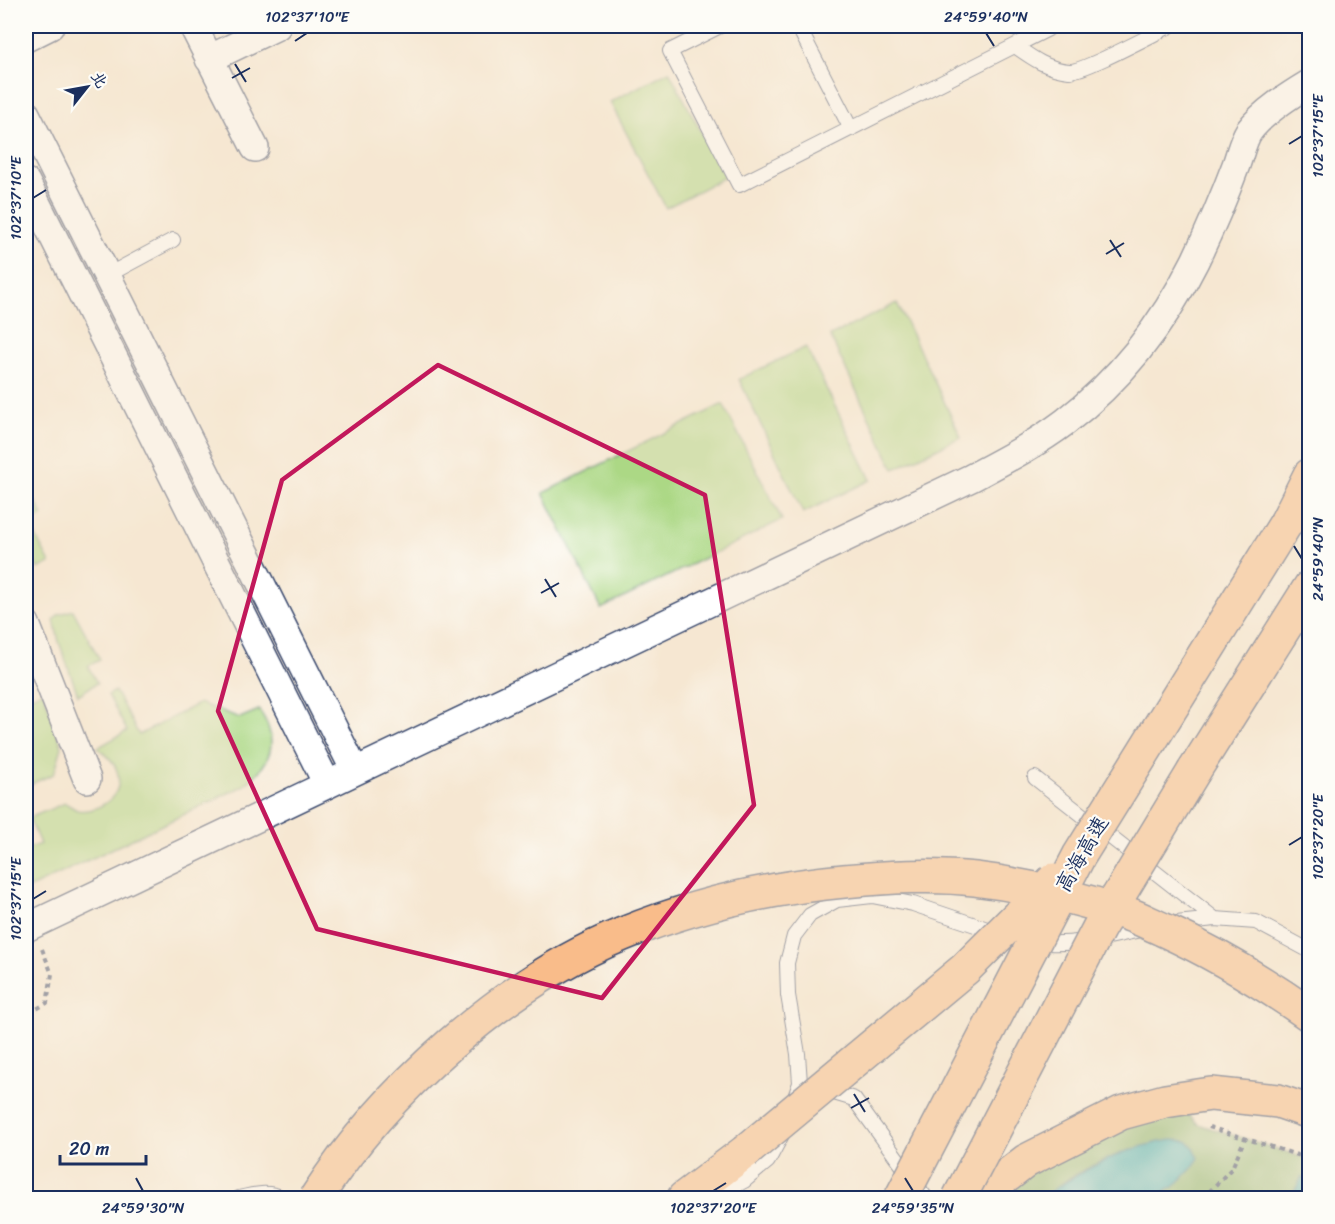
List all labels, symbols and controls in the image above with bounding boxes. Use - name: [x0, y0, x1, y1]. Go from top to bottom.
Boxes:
- text: 102°37'10"E: [265, 4, 351, 30]
- text: 24°59'40"N: [944, 4, 1029, 30]
- north arrow: [57, 57, 117, 117]
- text: 北: [83, 65, 116, 94]
- text: 102°37'15"E: [1305, 93, 1331, 178]
- text: 102°37'10"E: [3, 154, 29, 240]
- text: 24°59'40"N: [1305, 516, 1331, 601]
- text: 102°37'20"E: [1305, 792, 1331, 880]
- street label: 高海高速: [1045, 808, 1119, 900]
- text: 102°37'15"E: [3, 856, 29, 941]
- scale bar: [60, 1128, 146, 1166]
- text: 20 m: [69, 1133, 109, 1165]
- text: 24°59'30"N: [102, 1195, 185, 1221]
- text: 102°37'20"E: [670, 1195, 758, 1221]
- text: 24°59'35"N: [872, 1195, 955, 1221]

